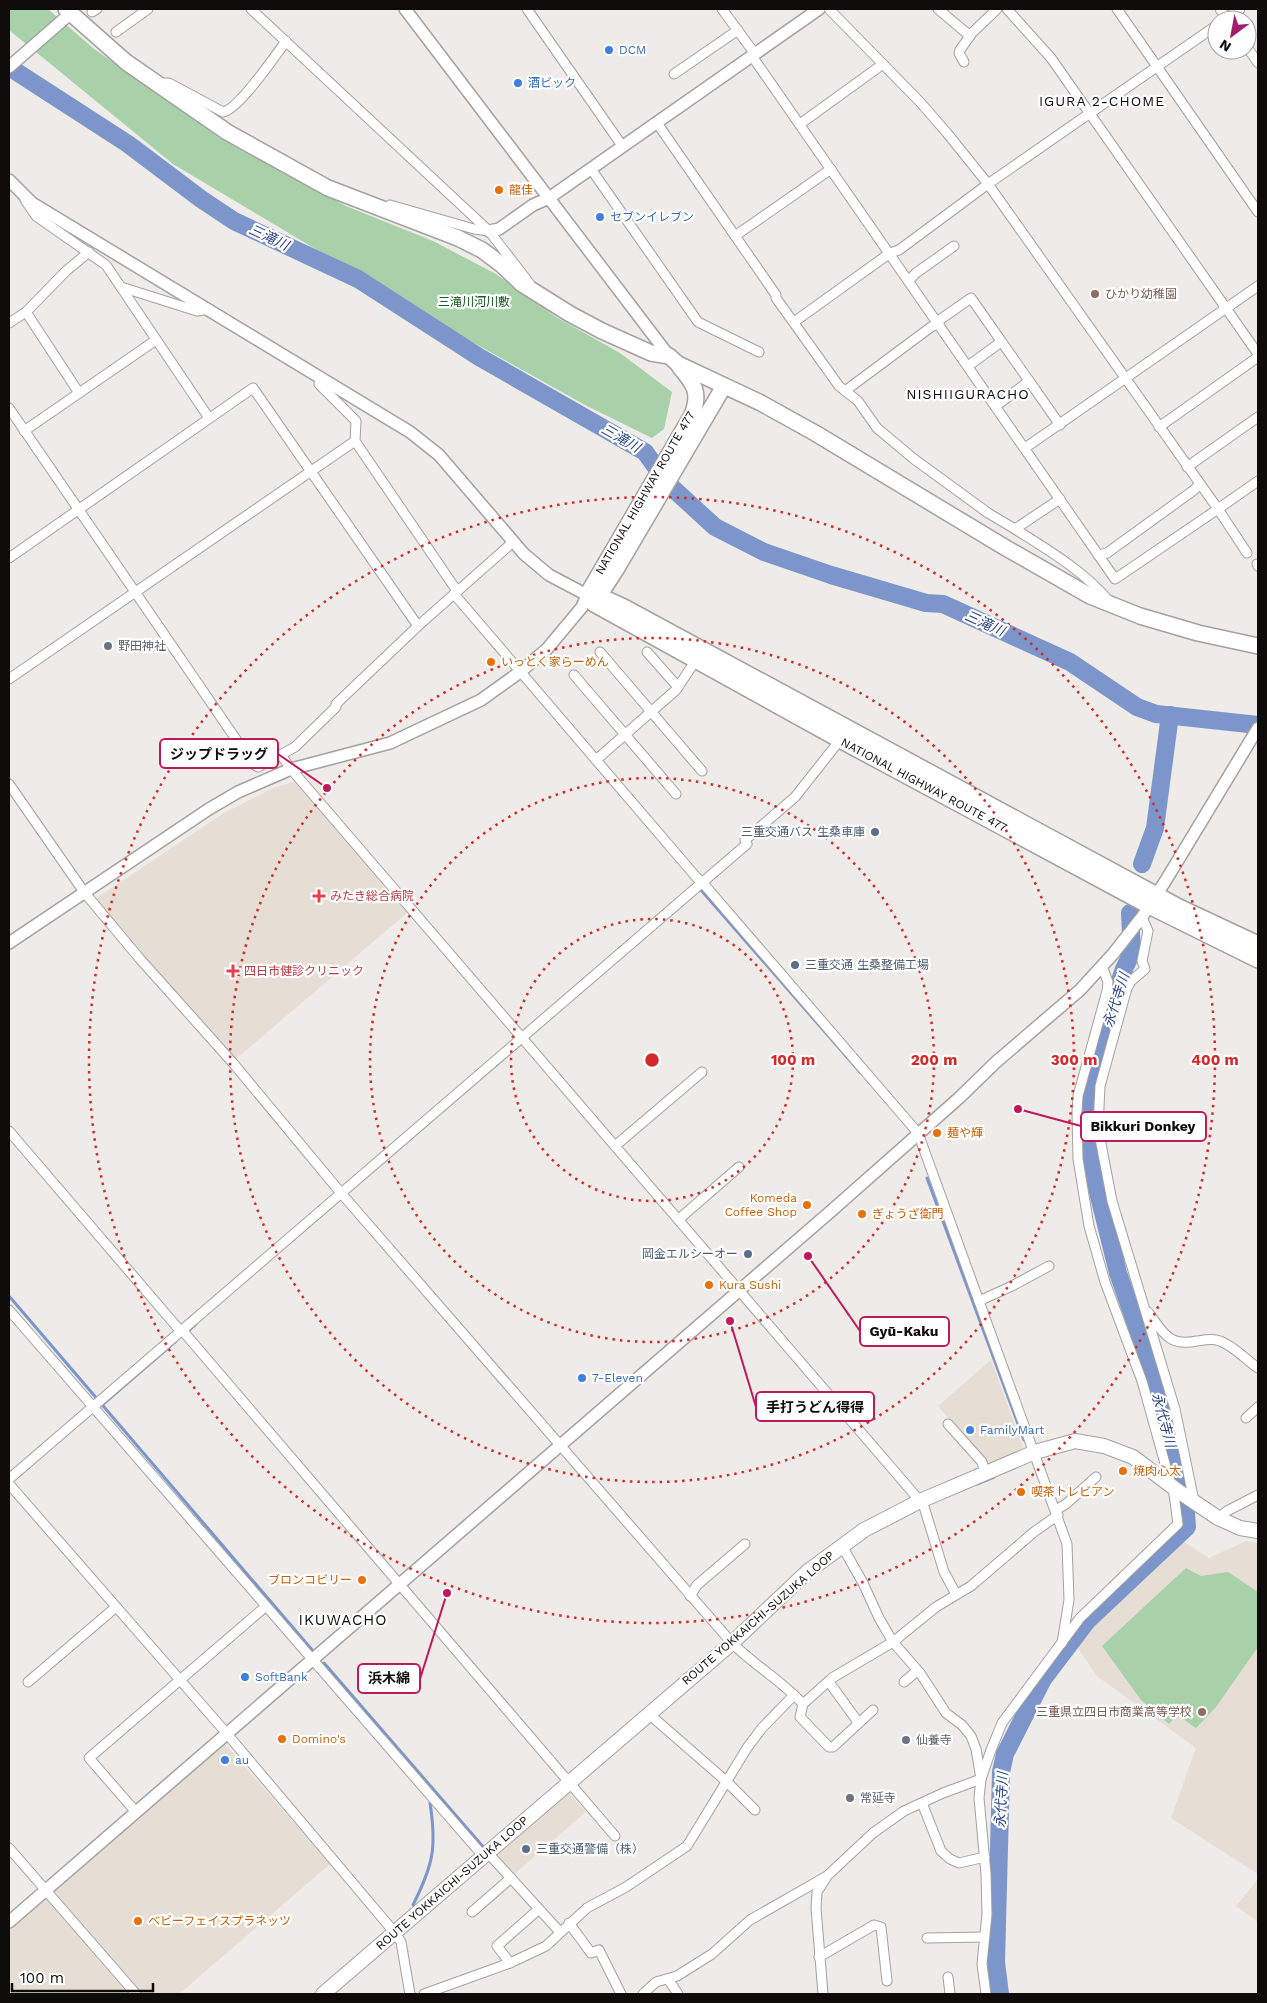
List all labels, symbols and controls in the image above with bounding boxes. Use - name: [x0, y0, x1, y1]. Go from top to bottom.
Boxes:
- north arrow: [1207, 10, 1257, 60]
- text: N: [1216, 36, 1234, 56]
- place label: DCM: [619, 43, 646, 57]
- marker: DCM: [603, 44, 615, 56]
- place label: 酒ビック: [528, 76, 576, 90]
- marker: 酒ビック: [512, 77, 524, 89]
- district label: IGURA 2-CHOME: [1039, 93, 1165, 109]
- place label: 龍佳: [509, 183, 533, 197]
- marker: 龍佳: [493, 184, 505, 196]
- place label: セブンイレブン: [610, 210, 694, 224]
- marker: セブンイレブン: [594, 211, 606, 223]
- water label: 三滝川: [247, 221, 293, 254]
- place label: ひかり幼稚園: [1105, 287, 1177, 301]
- marker: ひかり幼稚園: [1089, 288, 1101, 300]
- park label: 三滝川河川敷: [438, 295, 510, 309]
- district label: NISHIIGURACHO: [906, 386, 1030, 402]
- street label: NATIONAL HIGHWAY ROUTE 477: [592, 409, 698, 577]
- water label: 三滝川: [599, 421, 645, 456]
- water label: 三滝川: [963, 607, 1009, 640]
- place label: 野田神社: [118, 639, 166, 653]
- marker: 野田神社: [102, 640, 114, 652]
- place label: いっとく家らーめん: [501, 655, 609, 669]
- marker: いっとく家らーめん: [485, 656, 497, 668]
- street label: NATIONAL HIGHWAY ROUTE 477: [839, 735, 1010, 835]
- callout: ジップドラッグ: [160, 739, 278, 768]
- text: ジップドラッグ: [170, 746, 268, 762]
- place label: 三重交通バス 生桑車庫: [741, 825, 865, 839]
- marker: 三重交通バス 生桑車庫: [869, 826, 881, 838]
- marker: みたき総合病院: [312, 889, 326, 903]
- place label: みたき総合病院: [330, 889, 414, 903]
- place label: 三重交通 生桑整備工場: [805, 958, 929, 972]
- marker: 三重交通 生桑整備工場: [789, 959, 801, 971]
- marker: 四日市健診クリニック: [226, 964, 240, 978]
- place label: 四日市健診クリニック: [244, 964, 364, 978]
- water label: 永代寺川: [1100, 969, 1133, 1029]
- centre of rings: [643, 1051, 661, 1069]
- text: 100 m: [771, 1051, 815, 1069]
- text: 200 m: [911, 1051, 957, 1069]
- text: 300 m: [1051, 1051, 1097, 1069]
- text: 400 m: [1191, 1051, 1239, 1069]
- callout: Bikkuri Donkey: [1081, 1112, 1206, 1141]
- text: Bikkuri Donkey: [1091, 1118, 1196, 1134]
- place label: 麺や輝: [947, 1126, 983, 1140]
- marker: 麺や輝: [931, 1127, 943, 1139]
- place label: Komeda Coffee Shop: [725, 1191, 797, 1219]
- marker: Komeda Coffee Shop: [801, 1199, 813, 1211]
- place label: ぎょうざ衛門: [872, 1207, 943, 1221]
- marker: ぎょうざ衛門: [856, 1208, 868, 1220]
- place label: 岡金エルシーオー: [642, 1247, 738, 1261]
- marker: 岡金エルシーオー: [742, 1248, 754, 1260]
- place label: Kura Sushi: [719, 1278, 781, 1292]
- marker: Kura Sushi: [703, 1279, 715, 1291]
- callout: Gyū-Kaku: [860, 1317, 949, 1346]
- text: Gyū-Kaku: [869, 1323, 939, 1339]
- place label: 7-Eleven: [592, 1371, 643, 1385]
- marker: 7-Eleven: [576, 1372, 588, 1384]
- water label: 永代寺川: [1149, 1391, 1179, 1451]
- callout: 手打うどん得得: [756, 1392, 874, 1421]
- text: 手打うどん得得: [766, 1399, 864, 1415]
- place label: FamilyMart: [980, 1423, 1044, 1437]
- marker: FamilyMart: [964, 1424, 976, 1436]
- place label: 焼肉心太: [1133, 1464, 1181, 1478]
- marker: 焼肉心太: [1117, 1465, 1129, 1477]
- place label: 喫茶トレビアン: [1031, 1485, 1115, 1499]
- marker: 喫茶トレビアン: [1015, 1486, 1027, 1498]
- street label: ROUTE YOKKAICHI-SUZUKA LOOP: [679, 1548, 837, 1688]
- place label: ブロンコビリー: [268, 1573, 352, 1587]
- marker: ブロンコビリー: [356, 1574, 368, 1586]
- district label: IKUWACHO: [299, 1611, 387, 1629]
- callout: 浜木綿: [358, 1664, 420, 1693]
- place label: SoftBank: [255, 1670, 308, 1684]
- text: 浜木綿: [368, 1670, 410, 1686]
- marker: SoftBank: [239, 1671, 251, 1683]
- place label: 三重県立四日市商業高等学校: [1036, 1705, 1192, 1719]
- marker: 三重県立四日市商業高等学校: [1196, 1706, 1208, 1718]
- place label: Domino's: [292, 1732, 346, 1746]
- marker: Domino's: [276, 1733, 288, 1745]
- place label: 仙養寺: [916, 1733, 952, 1747]
- marker: 仙養寺: [900, 1734, 912, 1746]
- place label: au: [235, 1753, 249, 1767]
- marker: au: [219, 1754, 231, 1766]
- water label: 永代寺川: [992, 1770, 1011, 1828]
- place label: 常延寺: [860, 1791, 896, 1805]
- marker: 常延寺: [844, 1792, 856, 1804]
- street label: ROUTE YOKKAICHI-SUZUKA LOOP: [373, 1813, 531, 1953]
- place label: 三重交通警備（株）: [536, 1842, 644, 1856]
- marker: 三重交通警備（株）: [520, 1843, 532, 1855]
- place label: ベビーフェイスプラネッツ: [148, 1914, 291, 1928]
- marker: ベビーフェイスプラネッツ: [132, 1915, 144, 1927]
- scale bar: [12, 1960, 154, 1992]
- text: 100 m: [20, 1969, 64, 1987]

